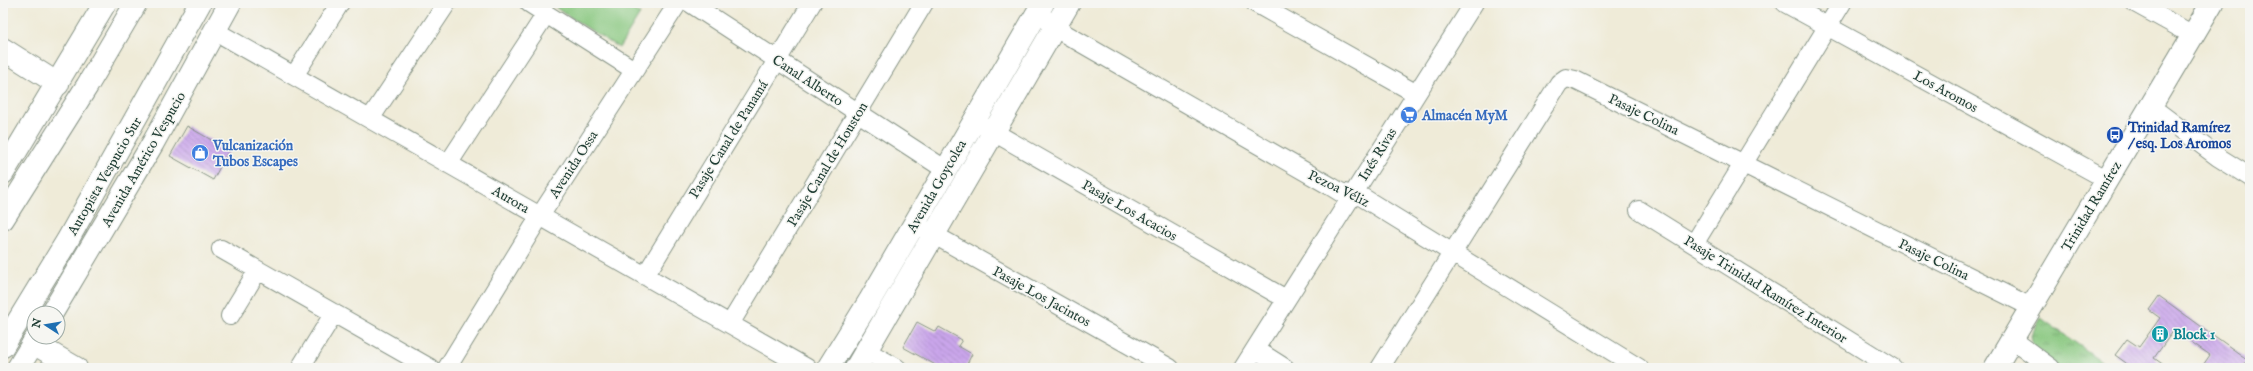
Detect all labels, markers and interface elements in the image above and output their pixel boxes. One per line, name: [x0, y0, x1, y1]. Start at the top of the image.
street label: Canal Alberto: [769, 51, 847, 111]
street label: Los Aromos: [1910, 67, 1981, 117]
street label: Pasaje Canal de Panamá: [685, 76, 773, 202]
street label: Avenida Américo Vespucio: [97, 88, 190, 231]
street label: Pasaje Colina: [1605, 90, 1683, 140]
street label: Pasaje Canal de Houston: [783, 98, 873, 230]
supermarket icon: Almacén MyM: [1399, 105, 1419, 125]
place label: Almacén MyM: [1421, 107, 1508, 125]
street label: Autopista Vespucio Sur: [63, 114, 146, 240]
place label: Trinidad Ramírez / esq. Los Aromos: [2127, 119, 2231, 153]
street label: Inés Rivas: [1355, 125, 1401, 184]
bus stop icon: Trinidad Ramírez / esq. Los Aromos: [2105, 125, 2125, 145]
street label: Avenida Ossa: [545, 127, 603, 203]
street label: Avenida Goycolea: [902, 136, 971, 237]
place label: Vulcanización Tubos Escapes: [212, 137, 298, 171]
shop icon: Vulcanización Tubos Escapes: [190, 143, 210, 163]
street label: Trinidad Ramírez: [2058, 158, 2126, 255]
street label: Pezoa Véliz: [1305, 166, 1373, 212]
street label: Pasaje Los Acacios: [1079, 176, 1180, 245]
street label: Aurora: [488, 181, 533, 218]
street label: Pasaje Trinidad Ramírez Interior: [1680, 232, 1851, 348]
street label: Pasaje Colina: [1895, 235, 1973, 285]
street label: Pasaje Los Jacintos: [989, 263, 1094, 331]
north arrow: [26, 305, 66, 345]
text: N: [29, 317, 45, 330]
building icon: Block 1: [2150, 324, 2170, 344]
place label: Block 1: [2173, 326, 2215, 344]

